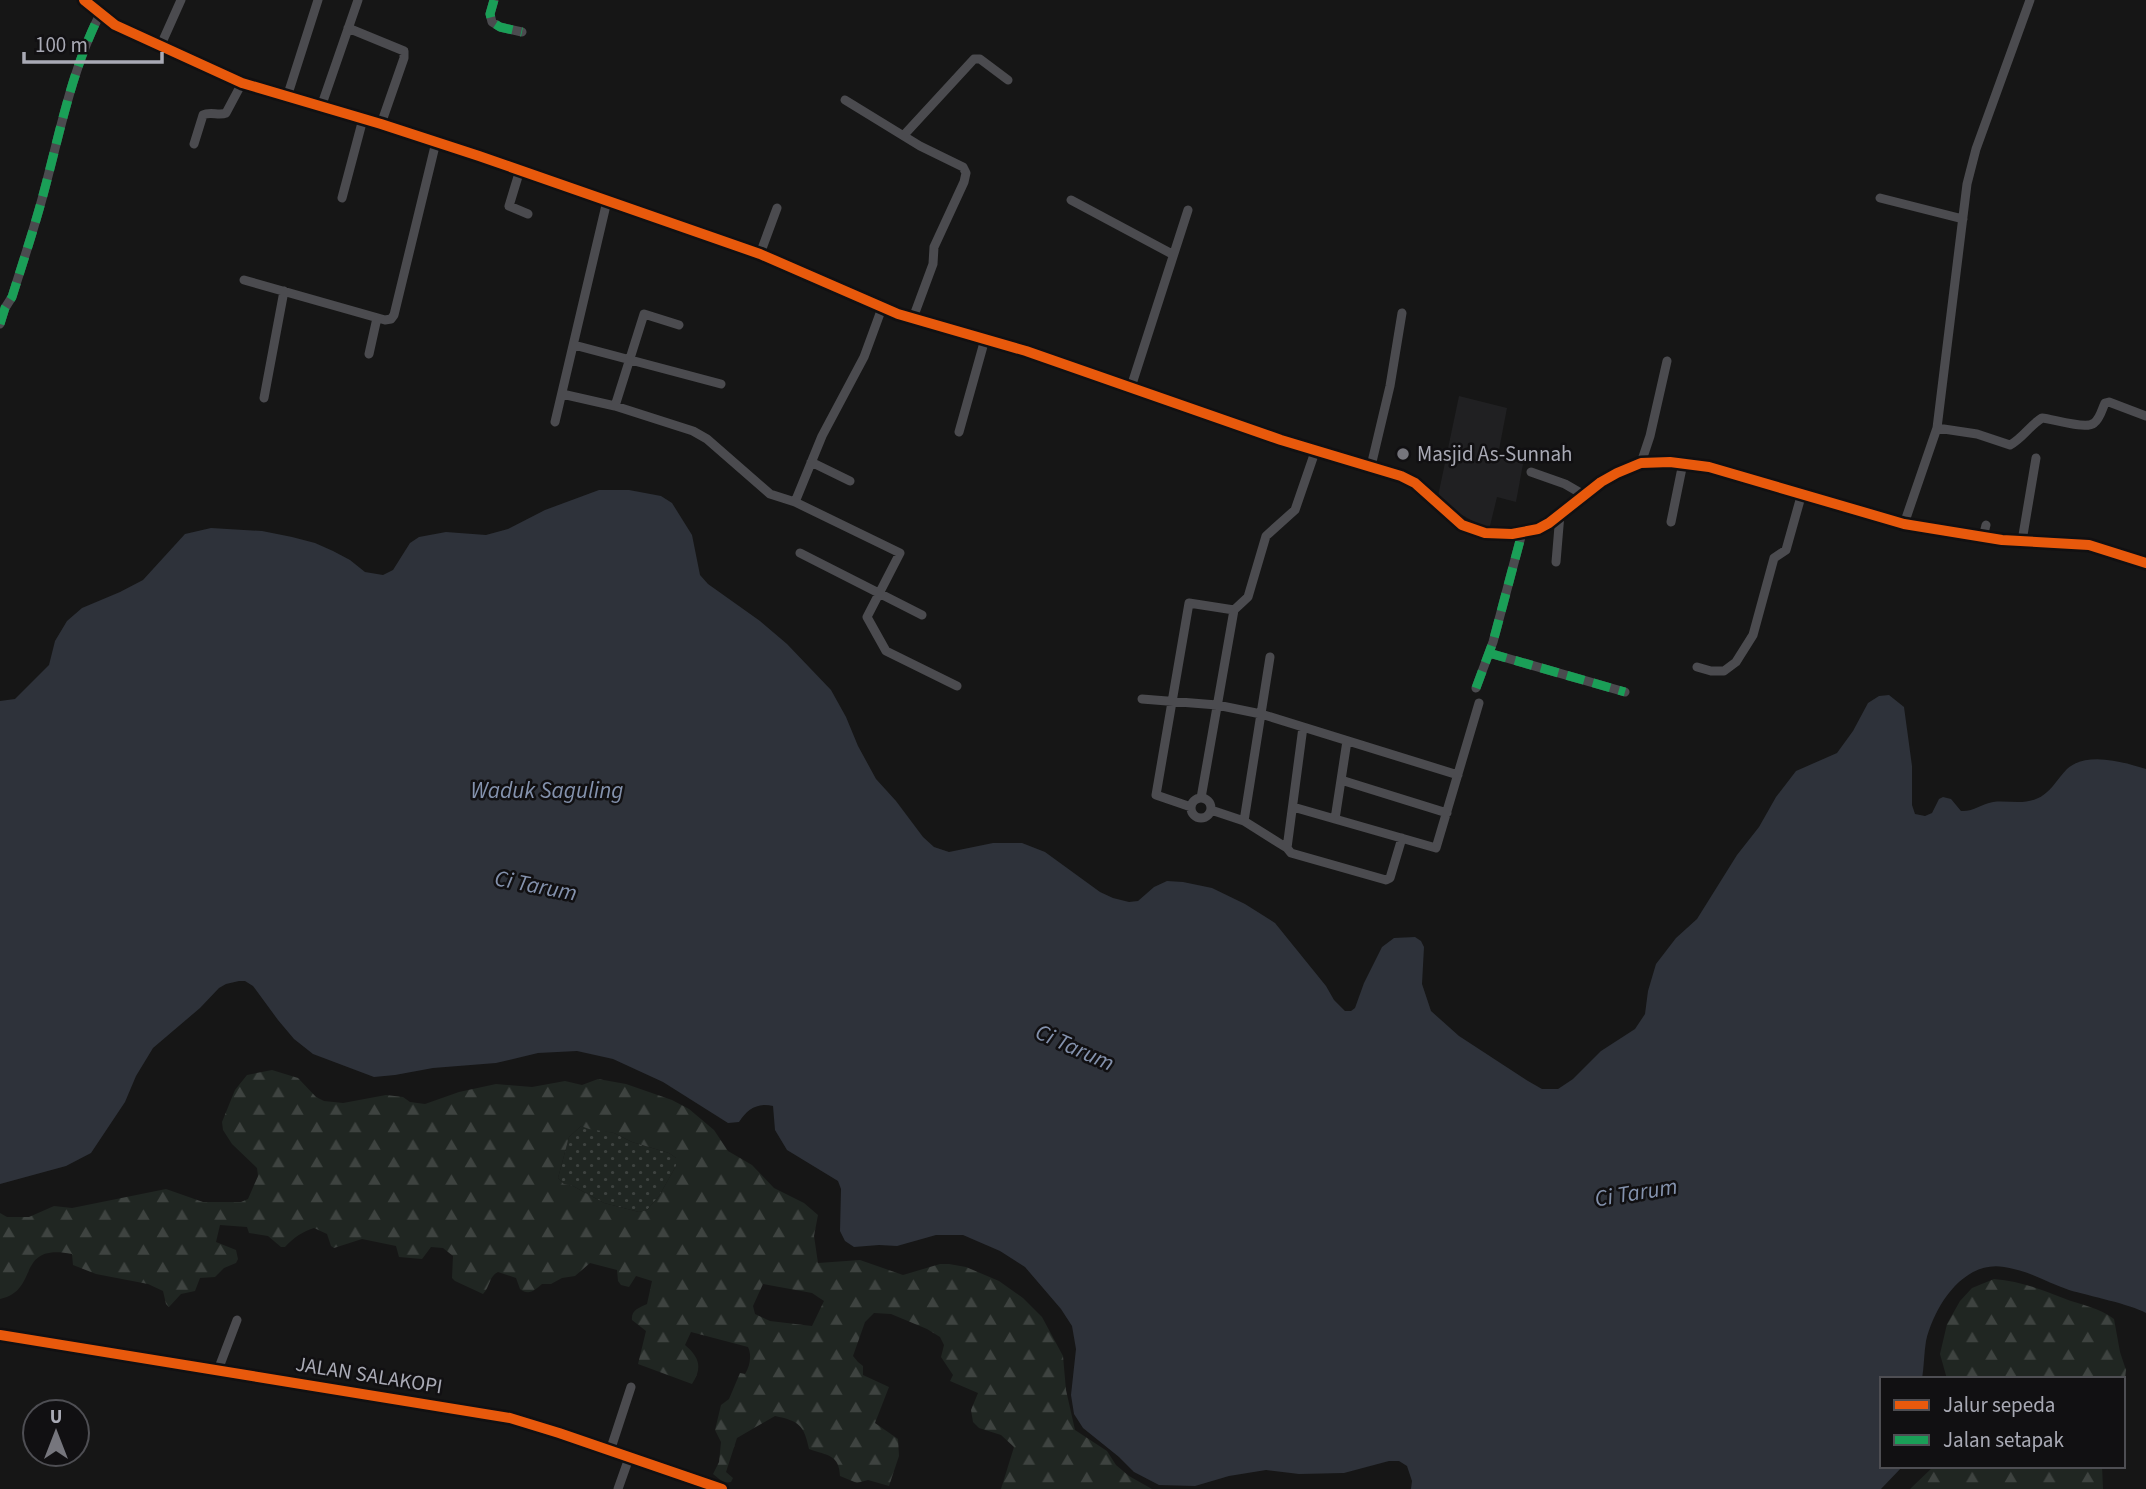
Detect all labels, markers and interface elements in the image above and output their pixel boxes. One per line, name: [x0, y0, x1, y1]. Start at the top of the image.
scale bar: [24, 21, 163, 65]
text: 100 m: [35, 30, 88, 60]
place label: Masjid As-Sunnah: [1417, 439, 1573, 469]
marker: Masjid As-Sunnah: [1395, 446, 1411, 462]
water label: Waduk Saguling: [471, 774, 624, 807]
water label: Ci Tarum: [492, 861, 580, 910]
water label: Ci Tarum: [1030, 1015, 1120, 1079]
water label: Ci Tarum: [1592, 1170, 1680, 1215]
street label: JALAN SALAKOPI: [293, 1349, 445, 1401]
legend: [1880, 1377, 2125, 1468]
text: Jalur sepeda: [1943, 1390, 2055, 1420]
north arrow: [21, 1398, 91, 1468]
text: U: [50, 1404, 62, 1431]
text: Jalan setapak: [1943, 1425, 2064, 1455]

